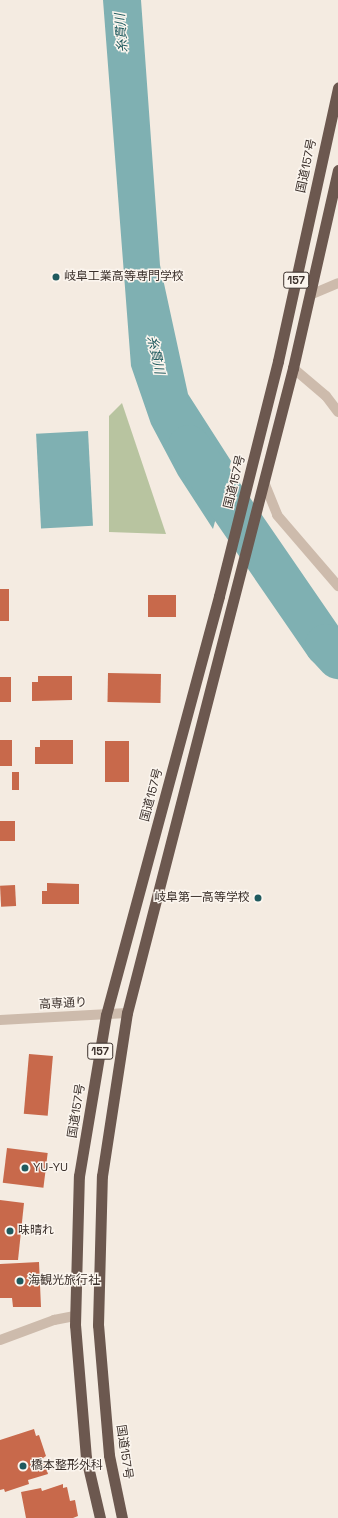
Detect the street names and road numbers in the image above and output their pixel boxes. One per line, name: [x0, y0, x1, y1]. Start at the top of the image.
street label: 国道157号: [294, 138, 320, 194]
road number: 157: [283, 271, 309, 289]
street label: 国道157号: [221, 454, 249, 510]
street label: 国道157号: [138, 767, 166, 823]
street label: 高専通り: [39, 996, 87, 1012]
road number: 157: [87, 1042, 113, 1060]
street label: 国道157号: [66, 1083, 88, 1139]
street label: 国道157号: [113, 1424, 135, 1480]

